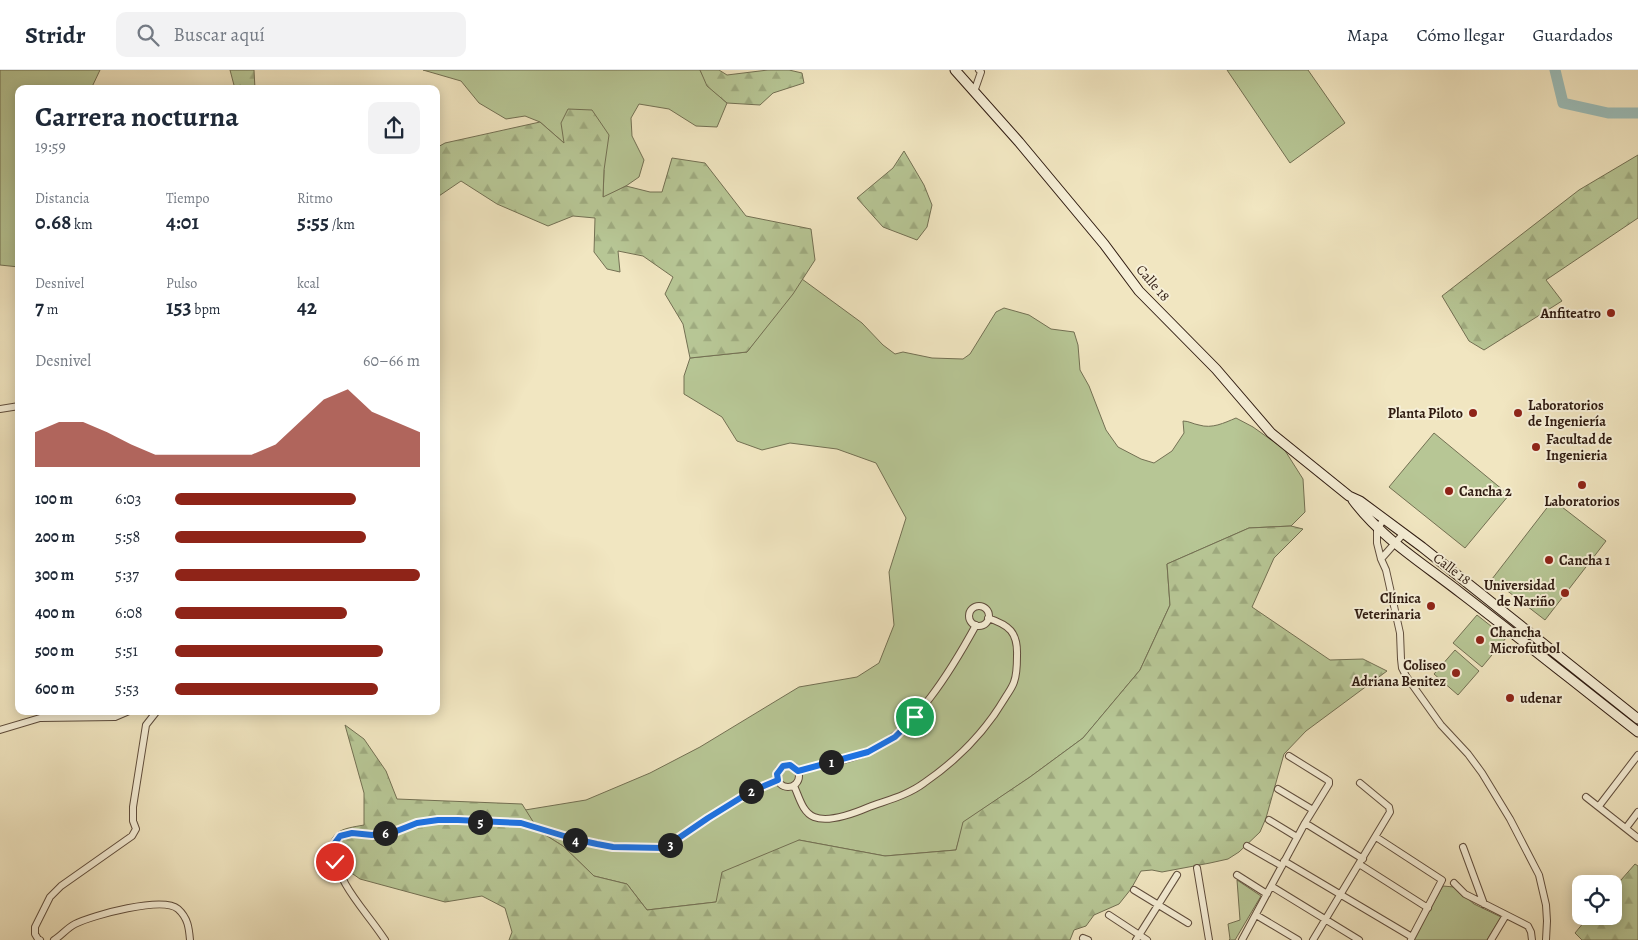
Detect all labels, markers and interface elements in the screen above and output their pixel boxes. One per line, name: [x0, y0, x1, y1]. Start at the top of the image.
search box: [116, 12, 466, 57]
text: Stridr: [25, 19, 86, 51]
icon: search: [134, 21, 162, 49]
text: Buscar aquí: [174, 22, 265, 48]
text: Mapa: [1347, 23, 1388, 47]
text: Cómo llegar: [1416, 23, 1505, 47]
text: Guardados: [1533, 23, 1613, 47]
text: Carrera nocturna: [35, 98, 239, 136]
button: share: [368, 102, 420, 154]
text: 19:59: [35, 136, 66, 158]
text: Distancia: [35, 189, 90, 208]
text: Tiempo: [166, 189, 209, 208]
text: Ritmo: [297, 189, 333, 208]
text: 0.68: [35, 208, 71, 236]
text: 4:01: [166, 208, 199, 236]
text: 5:55: [297, 208, 329, 236]
text: km: [71, 215, 93, 234]
text: /km: [329, 215, 355, 234]
street label: Calle 18: [1132, 261, 1174, 306]
text: Desnivel: [35, 274, 84, 293]
text: Pulso: [166, 274, 197, 293]
text: kcal: [297, 274, 319, 293]
text: 7: [35, 293, 44, 321]
text: 153: [166, 293, 192, 321]
text: 42: [297, 293, 317, 321]
text: m: [44, 300, 58, 319]
text: bpm: [192, 300, 220, 319]
place label: Anfiteatro: [1540, 304, 1601, 323]
marker: Anfiteatro: [1605, 307, 1617, 319]
text: Desnivel: [35, 350, 91, 372]
text: 60–66 m: [363, 350, 420, 372]
place label: Laboratorios de Ingeniería: [1528, 396, 1606, 431]
place label: Planta Piloto: [1388, 404, 1463, 423]
marker: Planta Piloto: [1467, 407, 1479, 419]
marker: Laboratorios de Ingeniería: [1512, 407, 1524, 419]
place label: Facultad de Ingenieria: [1546, 430, 1613, 465]
marker: Facultad de Ingenieria: [1530, 441, 1542, 453]
marker: Laboratorios: [1576, 479, 1588, 491]
place label: Cancha 2: [1459, 482, 1512, 501]
marker: Cancha 2: [1443, 485, 1455, 497]
text: 100 m: [35, 488, 73, 510]
text: 6:03: [115, 488, 141, 510]
place label: Laboratorios: [1544, 492, 1620, 511]
text: 200 m: [35, 526, 75, 548]
text: 5:58: [115, 526, 140, 548]
street label: Calle 18: [1429, 549, 1475, 590]
place label: Cancha 1: [1559, 551, 1610, 570]
marker: Cancha 1: [1543, 554, 1555, 566]
text: 300 m: [35, 564, 74, 586]
text: 5:37: [115, 564, 139, 586]
place label: Universidad de Nariño: [1484, 576, 1555, 611]
marker: Universidad de Nariño: [1559, 587, 1571, 599]
place label: Clínica Veterinaria: [1354, 589, 1421, 624]
marker: Clínica Veterinaria: [1425, 600, 1437, 612]
text: 400 m: [35, 602, 75, 624]
text: 6:08: [115, 602, 143, 624]
place label: Chancha Microfutbol: [1490, 623, 1560, 658]
marker: Chancha Microfutbol: [1474, 634, 1486, 646]
text: 500 m: [35, 640, 74, 662]
text: 5:51: [115, 640, 138, 662]
place label: Coliseo Adriana Benitez: [1351, 656, 1447, 691]
marker: Coliseo Adriana Benitez: [1450, 667, 1462, 679]
text: 600 m: [35, 678, 75, 700]
text: 5:53: [115, 678, 139, 700]
place label: udenar: [1520, 689, 1562, 708]
marker: udenar: [1504, 692, 1516, 704]
pin: [894, 696, 936, 738]
icon: arrive: [901, 703, 929, 731]
pin: 1: [818, 750, 844, 774]
text: 1: [829, 753, 834, 772]
pin: 2: [738, 778, 764, 804]
text: 2: [748, 782, 755, 801]
pin: 5: [468, 810, 492, 834]
text: 5: [478, 813, 483, 832]
pin: 6: [372, 820, 398, 846]
text: 6: [382, 824, 389, 843]
pin: 4: [562, 828, 588, 852]
text: 4: [572, 831, 579, 850]
pin: 3: [658, 832, 682, 858]
text: 3: [667, 836, 674, 855]
pin: [314, 841, 356, 883]
icon: check: [321, 848, 349, 876]
map controls: [1572, 875, 1622, 925]
button: locate: [1572, 875, 1622, 925]

